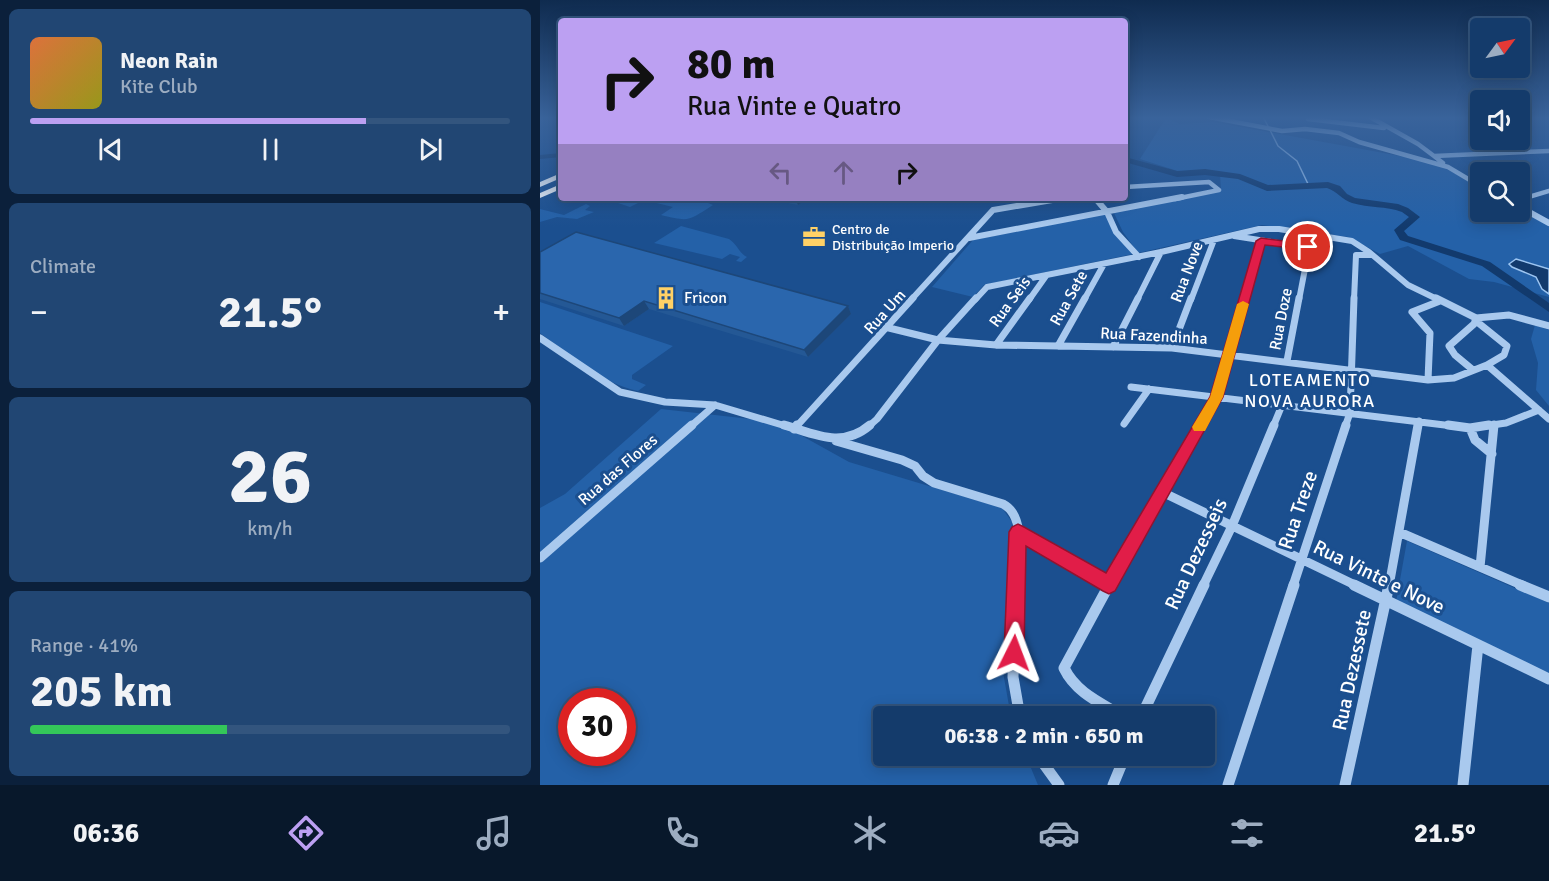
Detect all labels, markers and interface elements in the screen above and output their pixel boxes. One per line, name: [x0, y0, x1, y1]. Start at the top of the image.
north arrow: [1470, 18, 1530, 78]
map controls: [1470, 18, 1530, 222]
text: 80 m: [687, 39, 776, 90]
icon: right: [588, 42, 666, 120]
text: Neon Rain: [120, 47, 218, 74]
text: Kite Club: [120, 74, 198, 99]
text: Rua Vinte e Quatro: [687, 90, 901, 123]
button: sound: [1470, 90, 1530, 150]
icon: previous: [94, 133, 127, 166]
icon: pause: [254, 133, 287, 166]
icon: next: [414, 133, 447, 166]
icon: left: [764, 156, 797, 189]
icon: ahead: [827, 156, 860, 189]
icon: right: [890, 156, 923, 189]
button: search: [1470, 162, 1530, 222]
place label: Centro de Distribuição Imperio: [832, 221, 954, 254]
pin: [1282, 221, 1333, 272]
office icon: Centro de Distribuição Imperio: [801, 224, 827, 250]
icon: arrive: [1291, 230, 1324, 263]
street label: Rua Nove: [1166, 239, 1208, 305]
text: Climate: [30, 254, 96, 279]
street label: Rua Sete: [1046, 267, 1092, 329]
street label: Rua Seis: [985, 273, 1035, 331]
text: 21.5°: [218, 285, 322, 340]
building icon: Fricon: [653, 285, 679, 311]
street label: Rua Um: [860, 286, 910, 338]
street label: Rua Doze: [1265, 286, 1297, 352]
place label: Fricon: [684, 288, 727, 308]
text: −: [30, 292, 48, 333]
text: +: [492, 292, 510, 333]
street label: Rua Fazendinha: [1100, 323, 1208, 349]
district label: LOTEAMENTO NOVA AURORA: [1244, 369, 1376, 412]
text: 26: [228, 429, 312, 525]
street label: Rua das Flores: [574, 430, 662, 510]
street label: Rua Treze: [1273, 467, 1323, 553]
street label: Rua Dezesseis: [1159, 494, 1233, 614]
text: km/h: [247, 516, 293, 541]
street label: Rua Vinte e Nove: [1309, 534, 1449, 620]
street label: Rua Dezessete: [1327, 607, 1377, 733]
position arrow: [982, 621, 1046, 685]
text: Range · 41%: [30, 633, 138, 658]
text: 205 km: [30, 664, 173, 719]
speed limit sign: 30: [558, 688, 636, 766]
text: 06:38 · 2 min · 650 m: [944, 722, 1144, 749]
icon: directions: [285, 812, 327, 854]
icon: music: [473, 812, 515, 854]
icon: phone: [661, 812, 703, 854]
icon: climate: [849, 812, 891, 854]
icon: car: [1038, 812, 1080, 854]
icon: filters: [1226, 812, 1268, 854]
text: 06:36: [73, 817, 139, 850]
text: 21.5°: [1414, 817, 1476, 850]

